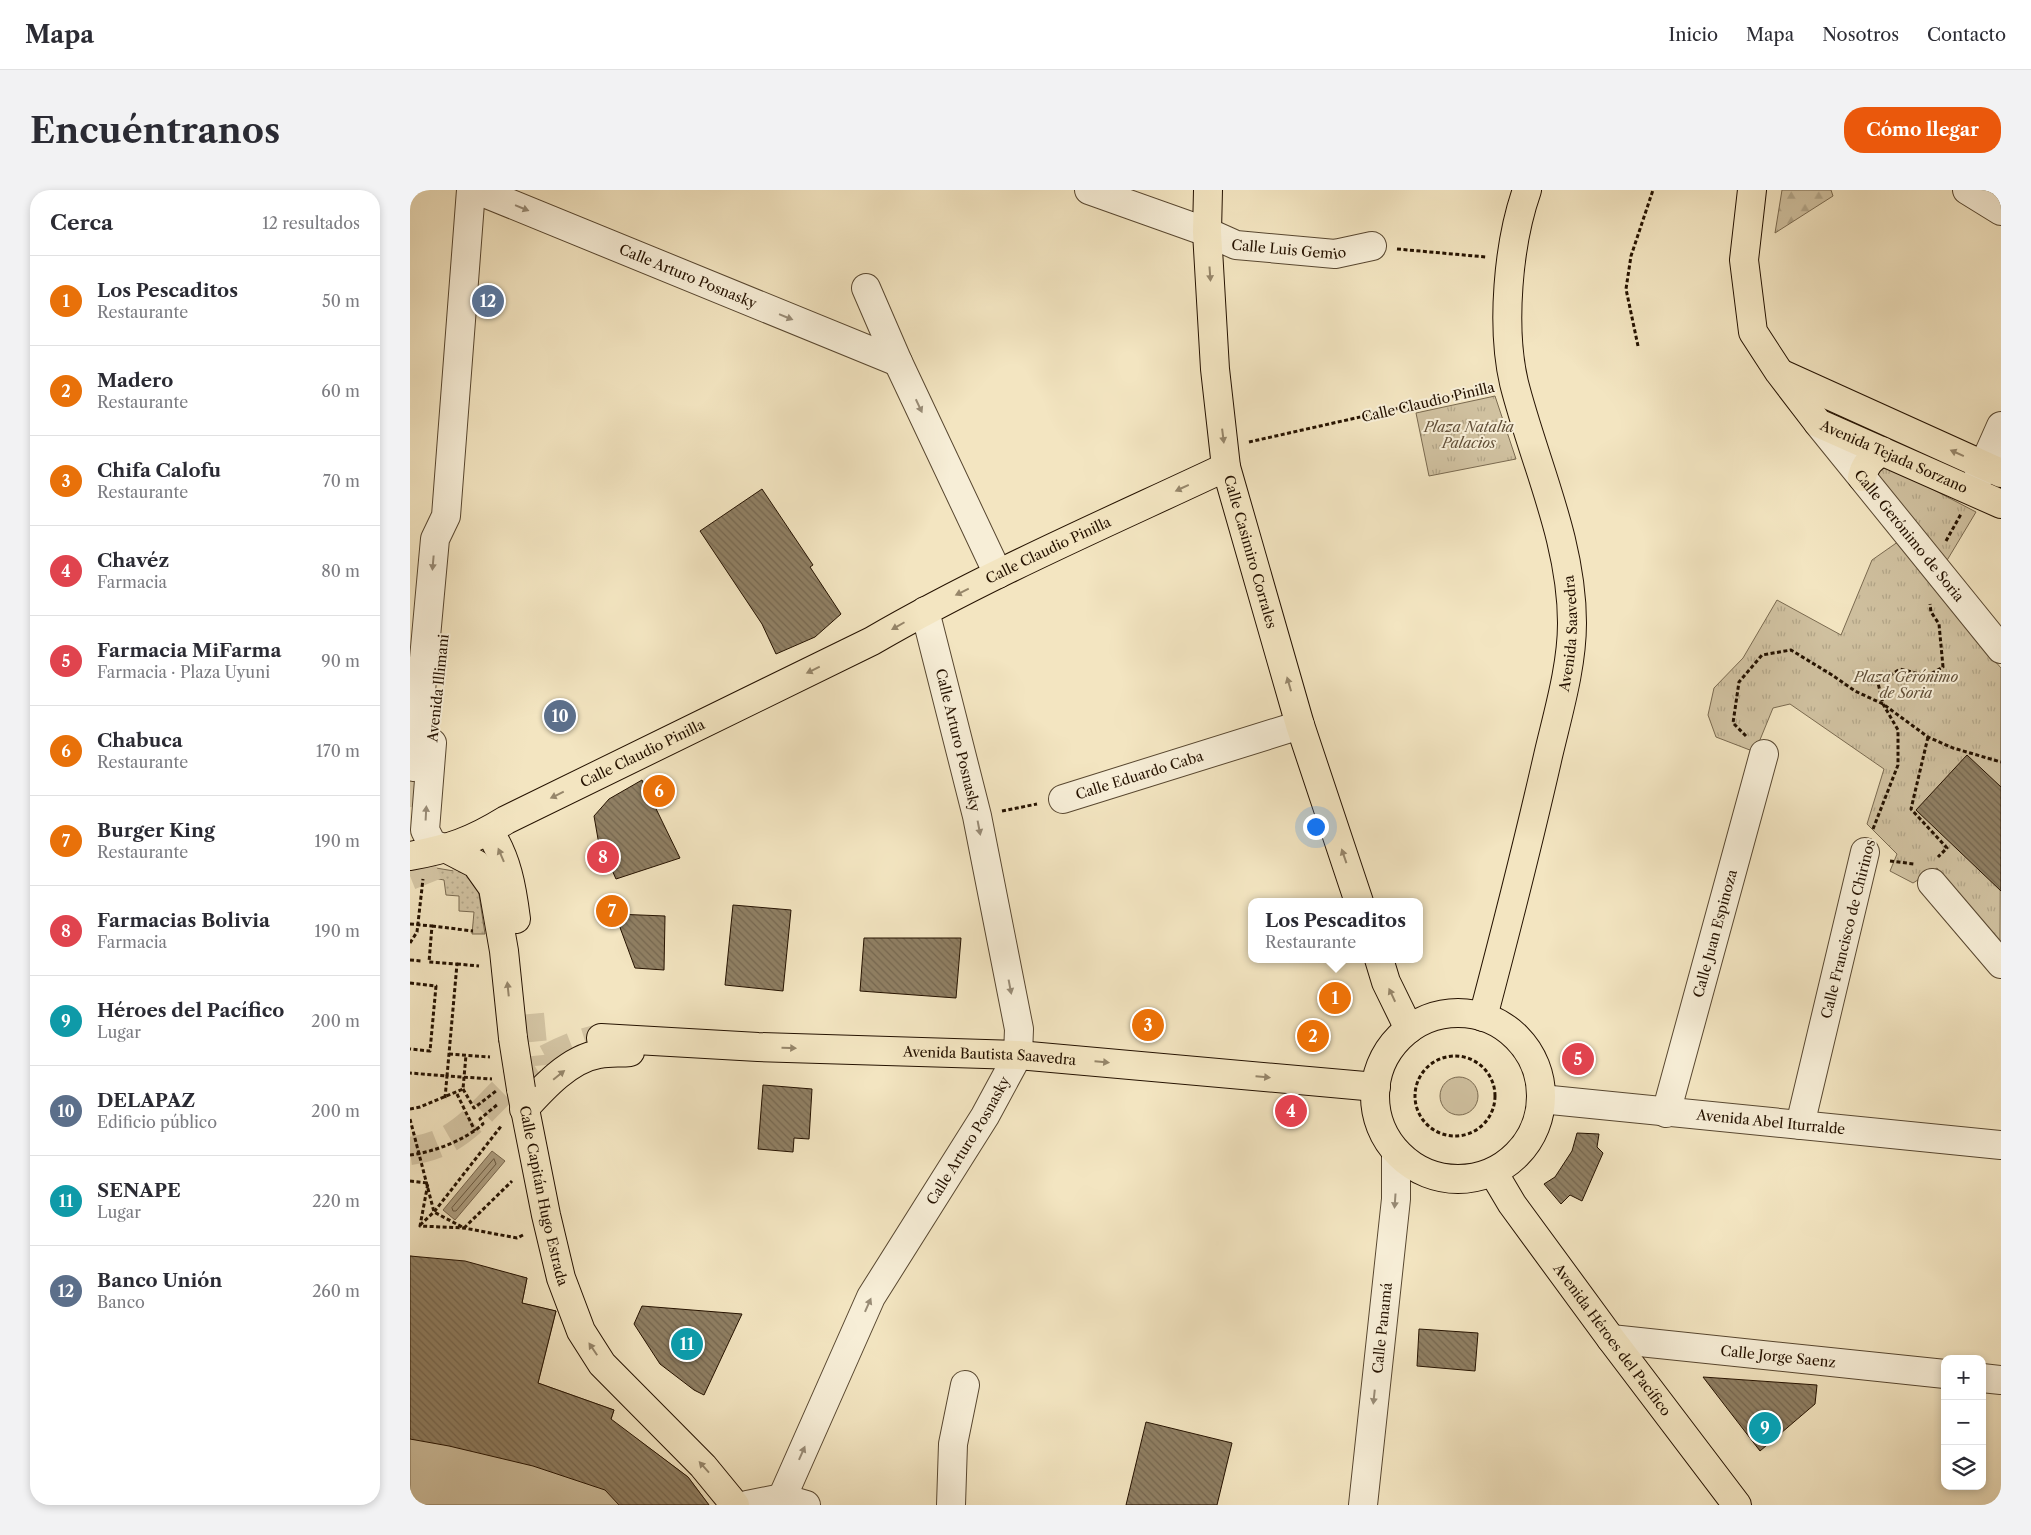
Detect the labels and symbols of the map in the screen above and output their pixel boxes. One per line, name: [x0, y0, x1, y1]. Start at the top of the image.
one-way arrow: [515, 205, 529, 213]
street label: Calle Luis Gemio: [1231, 236, 1348, 263]
street label: Calle Arturo Posnasky: [617, 240, 760, 312]
one-way arrow: [1206, 266, 1214, 282]
pin: 12: [472, 282, 504, 320]
one-way arrow: [778, 313, 793, 321]
street label: Calle Claudio Pinilla: [1360, 378, 1497, 426]
one-way arrow: [914, 399, 923, 414]
street label: Avenida Tejada Sorzano: [1817, 416, 1971, 497]
park label: Plaza Natalia Palacios: [1423, 418, 1515, 452]
one-way arrow: [1219, 428, 1227, 444]
one-way arrow: [1950, 449, 1964, 457]
street label: Calle Gerónimo de Soria: [1850, 466, 1968, 606]
street label: Calle Casimiro Corrales: [1220, 473, 1281, 630]
one-way arrow: [1175, 484, 1189, 492]
street label: Calle Claudio Pinilla: [983, 512, 1114, 588]
one-way arrow: [429, 555, 437, 571]
street label: Avenida Saavedra: [1554, 573, 1581, 694]
one-way arrow: [954, 588, 969, 596]
one-way arrow: [892, 621, 905, 630]
street label: Avenida Illimani: [423, 633, 453, 744]
one-way arrow: [806, 666, 820, 674]
street label: Calle Arturo Posnasky: [932, 667, 985, 814]
park label: Plaza Gerónimo de Soria: [1853, 668, 1958, 702]
one-way arrow: [1284, 677, 1292, 692]
pin: 10: [544, 697, 576, 735]
street label: Calle Claudio Pinilla: [577, 715, 708, 791]
street label: Calle Eduardo Caba: [1073, 747, 1206, 804]
pin: 6: [643, 772, 675, 810]
one-way arrow: [550, 791, 564, 799]
one-way arrow: [423, 805, 431, 821]
your location: [1303, 814, 1329, 840]
one-way arrow: [975, 820, 983, 835]
pin: 8: [587, 838, 619, 876]
street label: Calle Francisco de Chirinos: [1817, 838, 1879, 1020]
one-way arrow: [497, 848, 505, 862]
one-way arrow: [1340, 848, 1347, 863]
street label: Calle Juan Espinoza: [1689, 867, 1741, 1000]
pin: 7: [596, 892, 628, 930]
one-way arrow: [1007, 979, 1015, 995]
pin: 1: [1319, 979, 1351, 1017]
one-way arrow: [504, 981, 512, 997]
one-way arrow: [1388, 988, 1396, 1002]
pin: 3: [1132, 1006, 1164, 1044]
pin: 2: [1297, 1017, 1329, 1055]
pin: 5: [1562, 1040, 1594, 1078]
street label: Avenida Bautista Saavedra: [902, 1042, 1078, 1069]
one-way arrow: [782, 1044, 798, 1052]
one-way arrow: [1094, 1059, 1110, 1067]
one-way arrow: [552, 1070, 565, 1081]
street label: Calle Arturo Posnasky: [922, 1073, 1014, 1208]
one-way arrow: [1256, 1073, 1272, 1081]
pin: 4: [1275, 1092, 1307, 1130]
street label: Calle Capitán Hugo Estrada: [515, 1104, 572, 1289]
street label: Avenida Abel Iturralde: [1695, 1105, 1846, 1138]
one-way arrow: [1391, 1193, 1399, 1209]
street label: Avenida Héroes del Pacífico: [1549, 1259, 1675, 1420]
street label: Calle Panamá: [1368, 1281, 1396, 1374]
one-way arrow: [864, 1298, 872, 1312]
pin: 11: [671, 1325, 703, 1363]
street label: Calle Jorge Saenz: [1720, 1342, 1837, 1371]
one-way arrow: [588, 1343, 598, 1356]
one-way arrow: [1370, 1389, 1378, 1405]
pin: 9: [1749, 1409, 1781, 1447]
one-way arrow: [798, 1446, 806, 1460]
one-way arrow: [698, 1462, 710, 1474]

